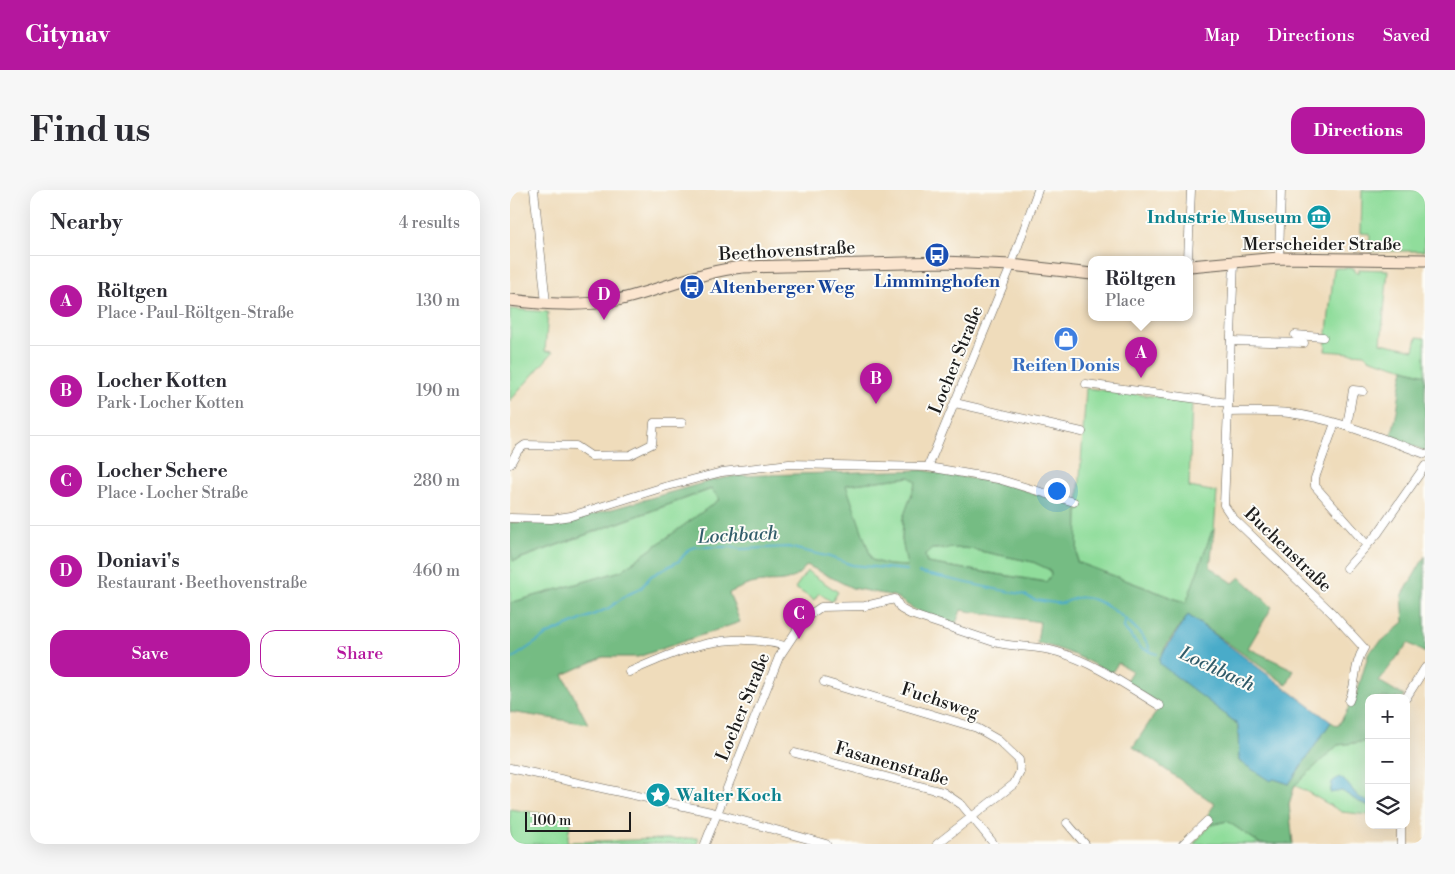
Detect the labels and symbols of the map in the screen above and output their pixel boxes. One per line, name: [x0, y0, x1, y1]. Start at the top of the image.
museum icon: Industrie Museum: [1306, 204, 1332, 230]
place label: Industrie Museum: [1147, 206, 1303, 229]
street label: Merscheider Straße: [1243, 233, 1401, 256]
street label: Beethovenstraße: [717, 236, 856, 266]
bus stop icon: Limminghofen: [924, 242, 950, 268]
place label: Limminghofen: [874, 270, 1000, 293]
bus stop icon: Altenberger Weg: [679, 274, 705, 300]
place label: Altenberger Weg: [709, 276, 855, 299]
pin: D: [588, 279, 620, 320]
street label: Locher Straße: [924, 302, 988, 418]
shop icon: Reifen Donis: [1053, 326, 1079, 352]
pin: A: [1125, 337, 1157, 378]
place label: Reifen Donis: [1012, 354, 1120, 377]
pin: B: [860, 363, 892, 404]
your location: [1044, 478, 1070, 504]
street label: Buchenstraße: [1239, 502, 1337, 597]
water label: Lochbach: [696, 521, 779, 549]
pin: C: [783, 598, 815, 639]
water label: Lochbach: [1175, 641, 1259, 697]
street label: Locher Straße: [711, 649, 775, 765]
street label: Fuchsweg: [898, 678, 983, 725]
street label: Fasanenstraße: [832, 737, 952, 791]
place icon: Walter Koch: [645, 782, 671, 808]
place label: Walter Koch: [675, 784, 782, 807]
scale bar: [525, 809, 631, 832]

